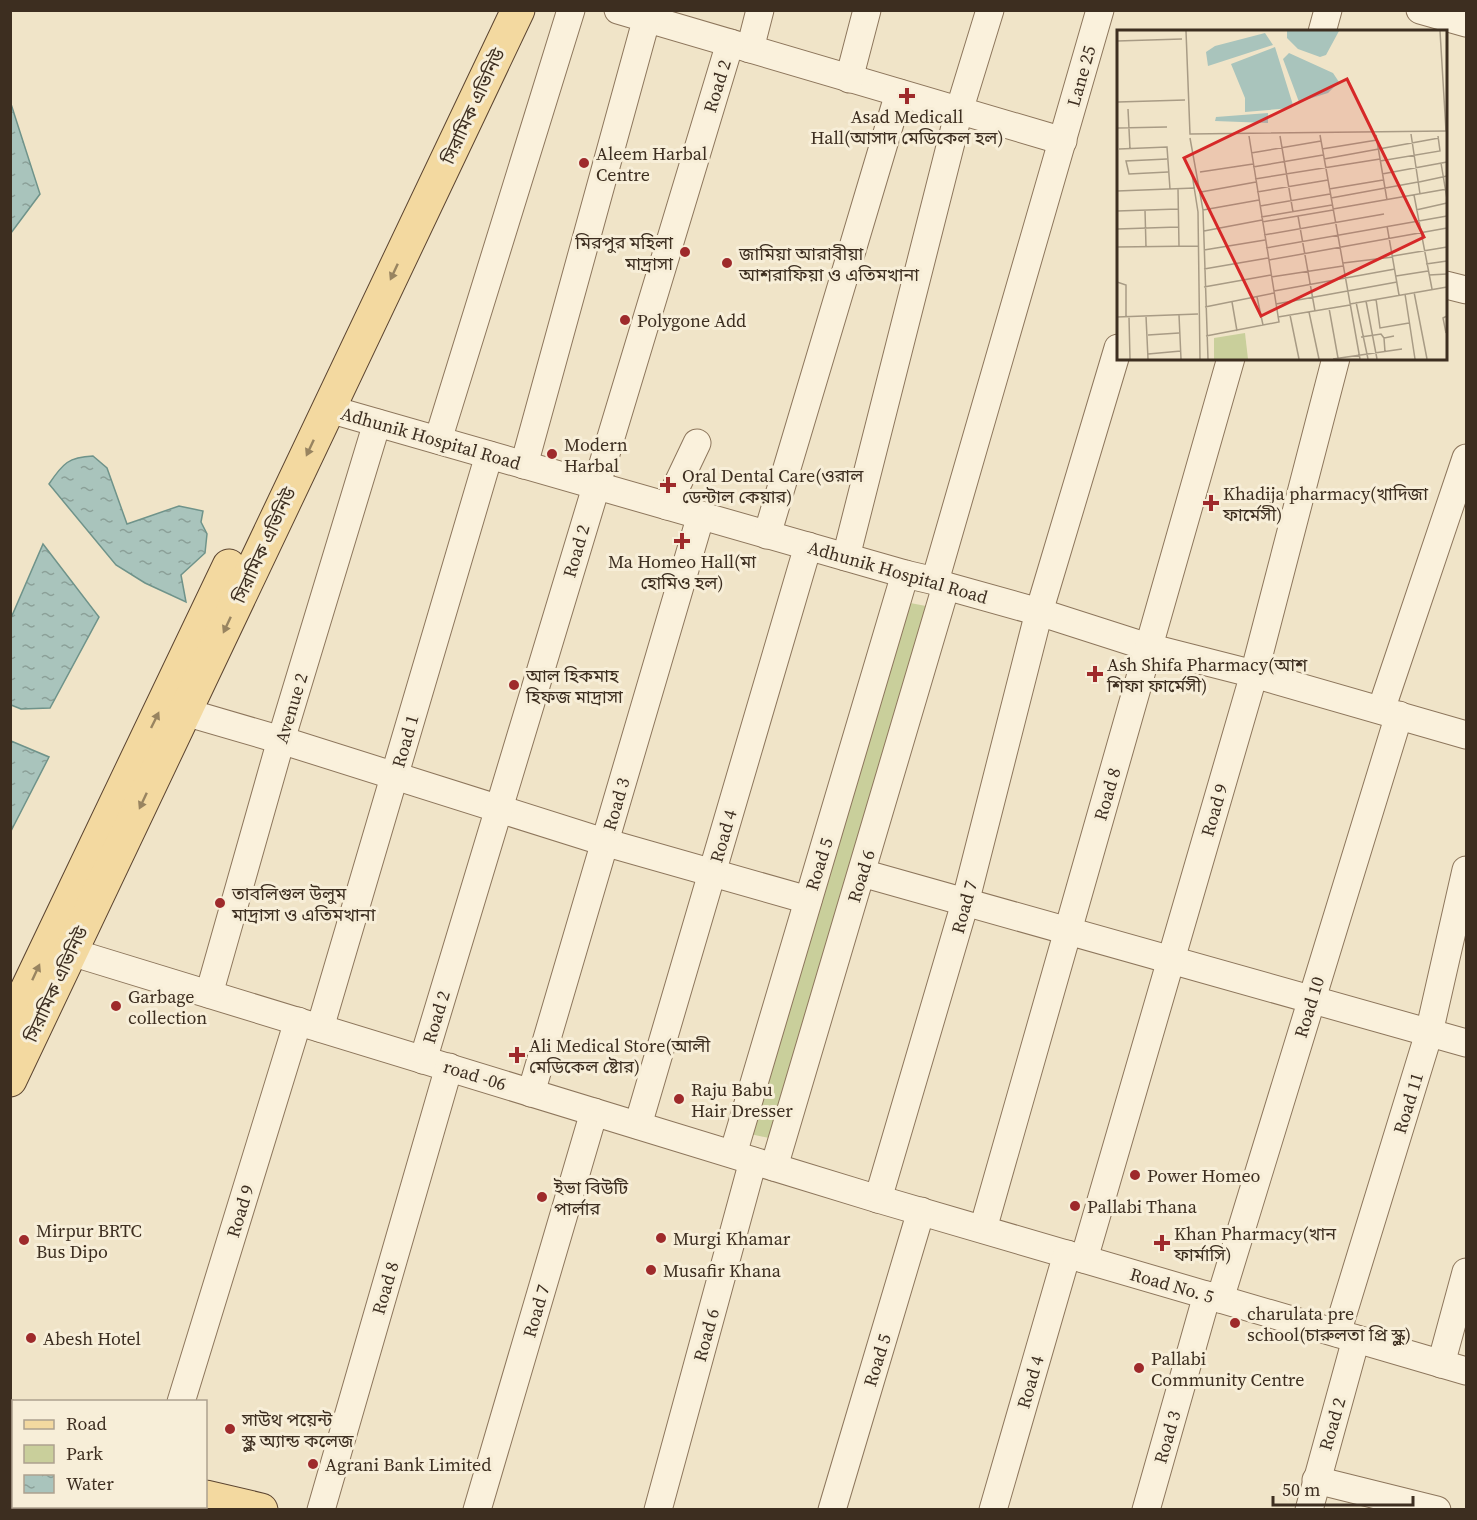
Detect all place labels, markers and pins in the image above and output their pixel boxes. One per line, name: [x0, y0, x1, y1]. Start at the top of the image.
marker: Asad Medicall Hall(আসাদ মেডিকেল হল): [900, 89, 914, 103]
place label: Asad Medicall Hall(আসাদ মেডিকেল হল): [810, 104, 1004, 150]
place label: Aleem Harbal Centre: [596, 141, 707, 187]
marker: Aleem Harbal Centre: [577, 156, 591, 170]
place label: মিরপুর মহিলা মাদ্রাসা: [574, 230, 673, 276]
place label: জামিয়া আরাবীয়া আশরাফিয়া ও এতিমখানা: [738, 241, 919, 287]
marker: মিরপুর মহিলা মাদ্রাসা: [678, 245, 692, 259]
marker: জামিয়া আরাবীয়া আশরাফিয়া ও এতিমখানা: [720, 256, 734, 270]
place label: Polygone Add: [637, 308, 746, 333]
marker: Polygone Add: [618, 313, 632, 327]
place label: Modern Harbal: [564, 432, 628, 478]
marker: Modern Harbal: [545, 447, 559, 461]
place label: Oral Dental Care(ওরাল ডেন্টাল কেয়ার): [682, 463, 864, 509]
marker: Oral Dental Care(ওরাল ডেন্টাল কেয়ার): [659, 476, 677, 494]
place label: Khadija pharmacy(খাদিজা ফার্মেসী): [1222, 481, 1428, 527]
marker: Khadija pharmacy(খাদিজা ফার্মেসী): [1204, 496, 1218, 510]
marker: Ma Homeo Hall(মা হোমিও হল): [675, 534, 689, 548]
place label: Ma Homeo Hall(মা হোমিও হল): [608, 549, 756, 595]
place label: Ash Shifa Pharmacy(আশ শিফা ফার্মেসী): [1106, 652, 1308, 698]
place label: আল হিকমাহ হিফজ মাদ্রাসা: [525, 663, 623, 709]
marker: Ash Shifa Pharmacy(আশ শিফা ফার্মেসী): [1088, 667, 1102, 681]
marker: আল হিকমাহ হিফজ মাদ্রাসা: [507, 678, 521, 692]
place label: তাবলিগুল উলুম মাদ্রাসা ও এতিমখানা: [231, 881, 376, 927]
marker: তাবলিগুল উলুম মাদ্রাসা ও এতিমখানা: [213, 896, 227, 910]
place label: Garbage collection: [128, 984, 207, 1030]
marker: Garbage collection: [109, 999, 123, 1013]
place label: Ali Medical Store(আলী মেডিকেল ষ্টোর): [529, 1033, 711, 1079]
marker: Ali Medical Store(আলী মেডিকেল ষ্টোর): [510, 1048, 524, 1062]
place label: Raju Babu Hair Dresser: [691, 1077, 793, 1123]
marker: Raju Babu Hair Dresser: [672, 1092, 686, 1106]
place label: Power Homeo: [1147, 1163, 1261, 1188]
marker: Power Homeo: [1128, 1168, 1142, 1182]
place label: ইভা বিউটি পার্লার: [553, 1175, 629, 1221]
marker: ইভা বিউটি পার্লার: [535, 1190, 549, 1204]
place label: Pallabi Thana: [1087, 1194, 1198, 1219]
marker: Pallabi Thana: [1068, 1199, 1082, 1213]
place label: Mirpur BRTC Bus Dipo: [36, 1218, 142, 1264]
place label: Khan Pharmacy(খান ফার্মাসি): [1173, 1221, 1337, 1267]
place label: Murgi Khamar: [673, 1226, 791, 1251]
marker: Murgi Khamar: [654, 1231, 668, 1245]
marker: Mirpur BRTC Bus Dipo: [17, 1233, 31, 1247]
marker: Khan Pharmacy(খান ফার্মাসি): [1155, 1236, 1169, 1250]
place label: Musafir Khana: [663, 1258, 782, 1283]
marker: Musafir Khana: [644, 1263, 658, 1277]
place label: charulata pre school(চারুলতা প্রি স্কুল): [1247, 1301, 1411, 1347]
marker: charulata pre school(চারুলতা প্রি স্কুল): [1228, 1316, 1242, 1330]
place label: Abesh Hotel: [43, 1326, 141, 1351]
marker: Abesh Hotel: [24, 1331, 38, 1345]
place label: Pallabi Community Centre: [1151, 1346, 1304, 1392]
marker: Pallabi Community Centre: [1132, 1361, 1146, 1375]
place label: সাউথ পয়েন্ট স্কুল অ্যান্ড কলেজ: [241, 1407, 354, 1453]
marker: সাউথ পয়েন্ট স্কুল অ্যান্ড কলেজ: [223, 1422, 237, 1436]
place label: Agrani Bank Limited: [325, 1452, 491, 1477]
marker: Agrani Bank Limited: [306, 1457, 320, 1471]

